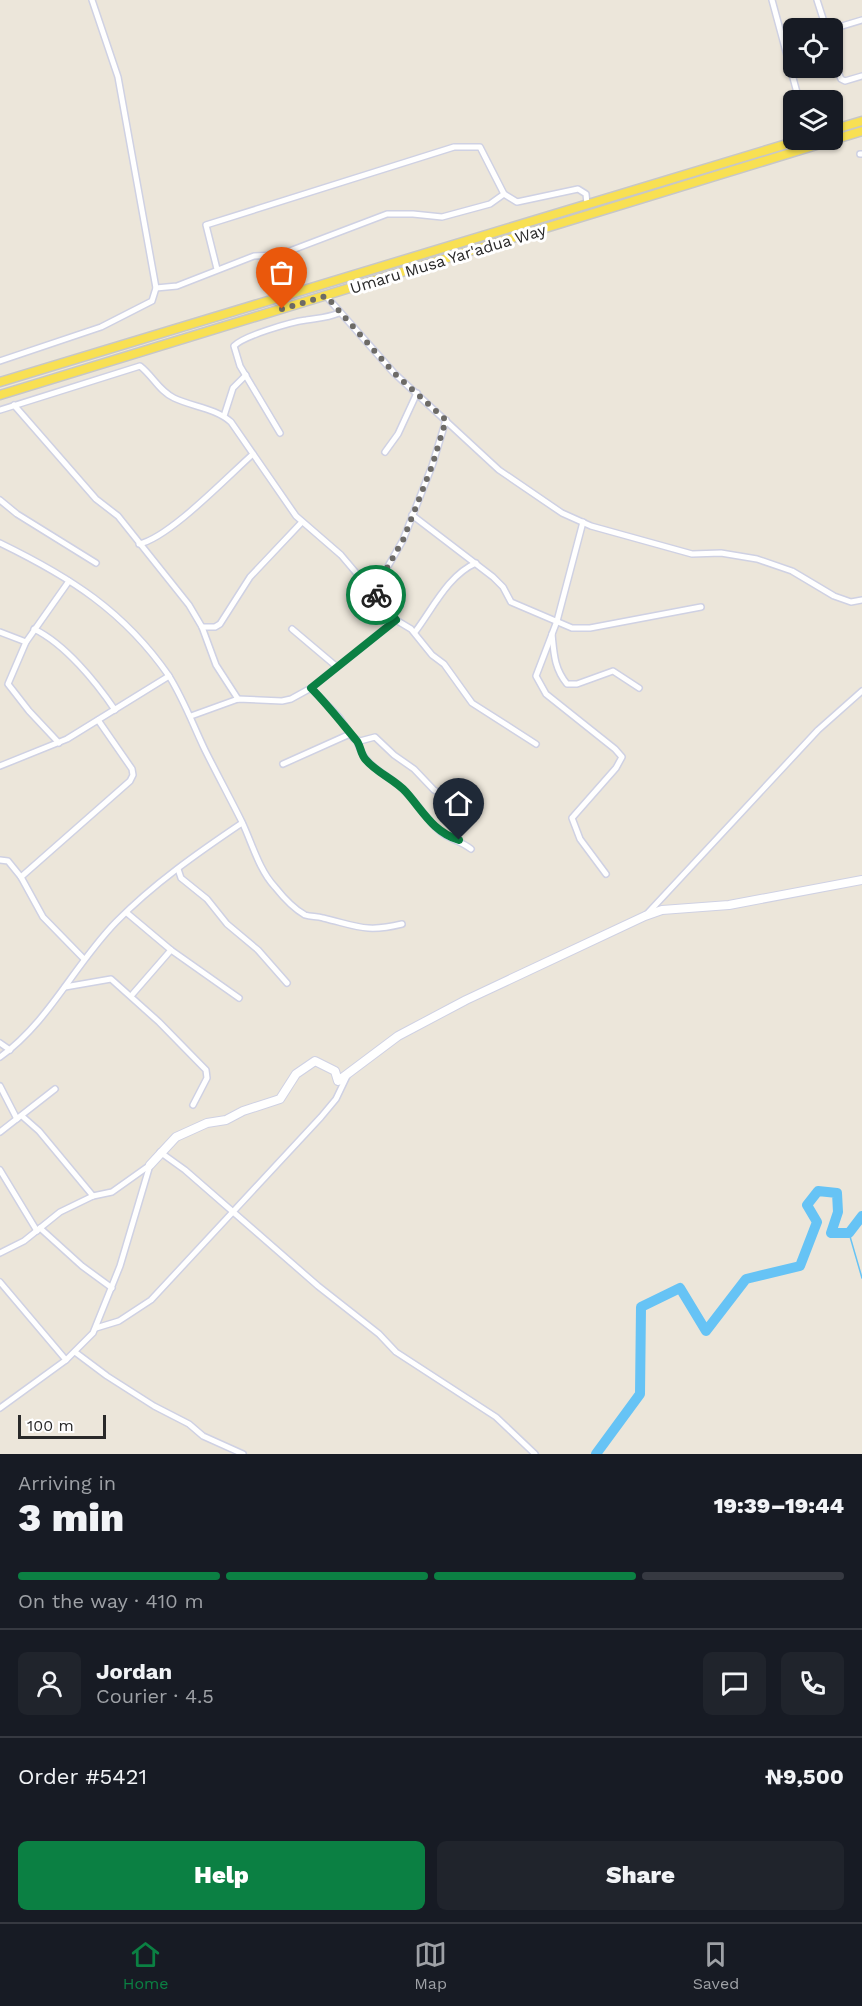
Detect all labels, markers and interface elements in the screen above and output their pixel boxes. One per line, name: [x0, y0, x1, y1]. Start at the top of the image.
map controls: [783, 18, 843, 150]
button: locate: [783, 18, 843, 78]
button: layers: [783, 90, 843, 150]
street label: Umaru Musa Yar'adua Way: [348, 220, 549, 298]
pin: [256, 247, 307, 309]
icon: bag: [265, 256, 298, 289]
courier: [346, 565, 406, 625]
icon: bike: [360, 579, 393, 612]
pin: [433, 778, 484, 840]
icon: home: [442, 787, 475, 820]
scale bar: [18, 1412, 106, 1440]
text: 100 m: [27, 1416, 74, 1435]
text: Arriving in: [18, 1471, 116, 1495]
text: 19:39–19:44: [714, 1493, 844, 1518]
text: 3 min: [18, 1495, 124, 1540]
text: On the way · 410 m: [18, 1589, 204, 1613]
button: person: [18, 1652, 81, 1715]
button: chat: [703, 1652, 766, 1715]
button: phone: [781, 1652, 844, 1715]
text: Jordan: [96, 1659, 172, 1684]
text: Courier · 4.5: [96, 1684, 214, 1708]
text: Order #5421: [18, 1764, 147, 1789]
text: ₦9,500: [765, 1764, 844, 1789]
button: Help: [18, 1841, 425, 1910]
button: Share: [437, 1841, 844, 1910]
tab: Home: [123, 1938, 169, 1993]
tab: Map: [414, 1938, 447, 1993]
tab: Saved: [693, 1938, 739, 1993]

